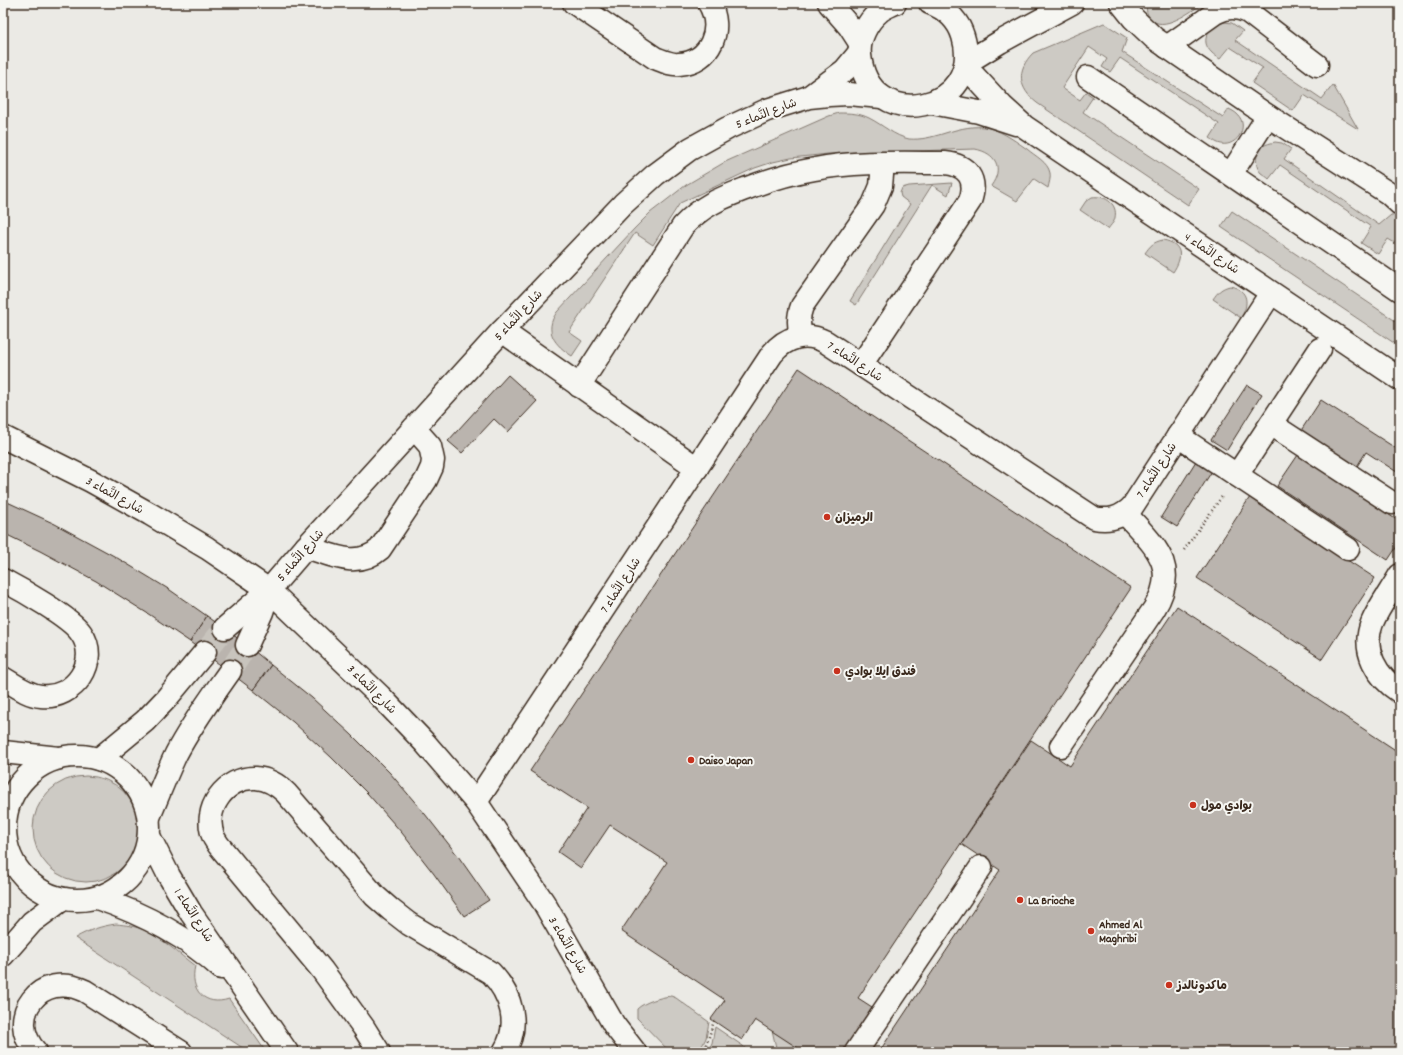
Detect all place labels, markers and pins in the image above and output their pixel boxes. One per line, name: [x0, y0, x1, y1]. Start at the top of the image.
place label: الرميزان: [835, 510, 873, 527]
marker: الرميزان: [822, 512, 832, 522]
place label: فندق ايلا بوادي: [845, 664, 916, 681]
marker: فندق ايلا بوادي: [832, 666, 842, 676]
place label: Daiso Japan: [699, 753, 753, 770]
marker: Daiso Japan: [686, 755, 696, 765]
place label: بوادي مول: [1201, 798, 1252, 815]
marker: بوادي مول: [1188, 800, 1198, 810]
place label: La Brioche: [1028, 893, 1075, 910]
marker: La Brioche: [1015, 895, 1025, 905]
place label: Ahmed Al Maghribi: [1099, 917, 1143, 948]
marker: Ahmed Al Maghribi: [1086, 926, 1096, 936]
place label: ماكدونالدز: [1176, 978, 1227, 995]
marker: ماكدونالدز: [1164, 980, 1174, 990]

